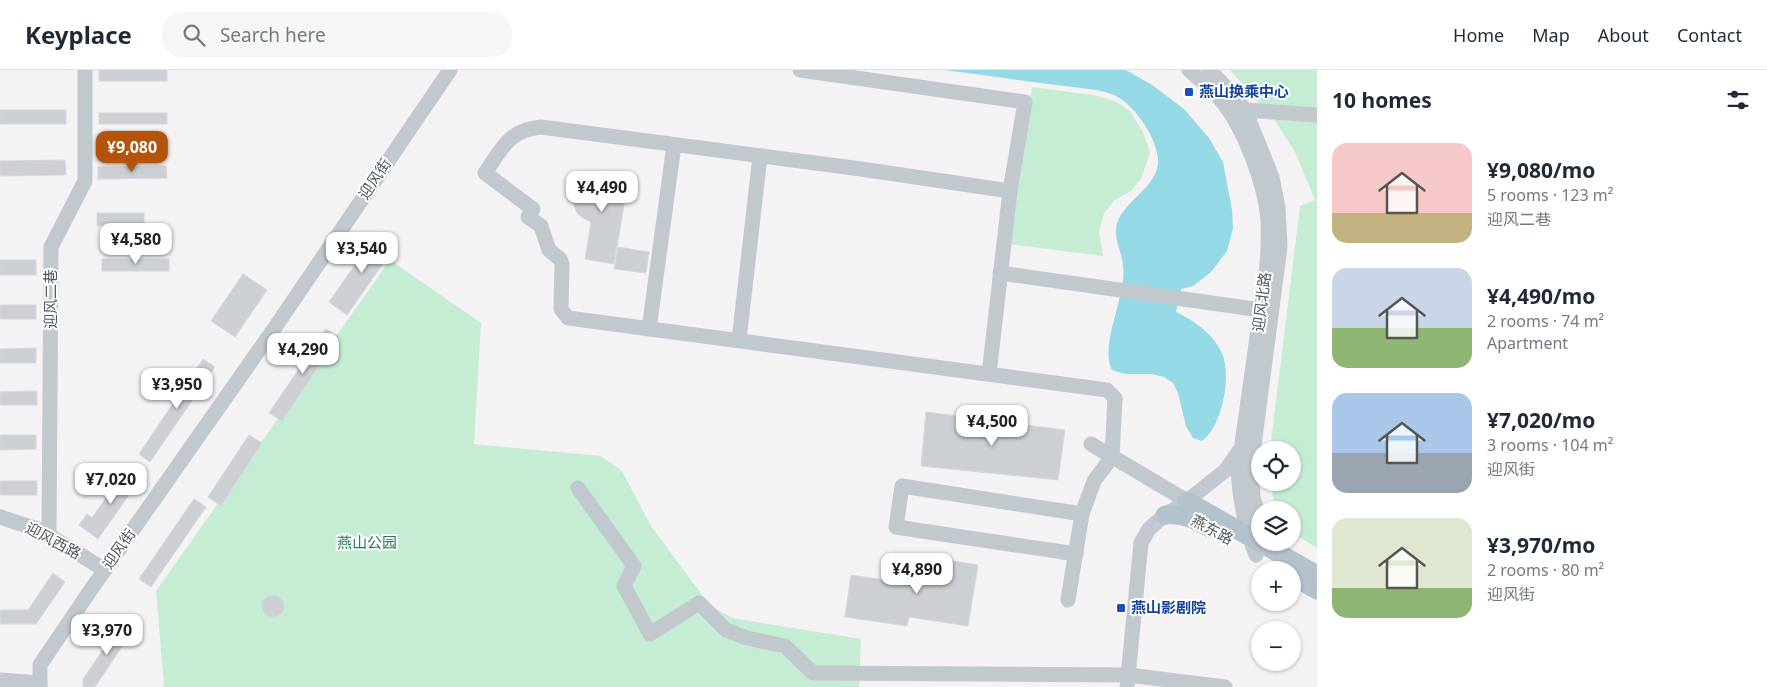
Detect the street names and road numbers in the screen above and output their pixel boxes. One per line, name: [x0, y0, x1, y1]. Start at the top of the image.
street label: 迎风街: [353, 154, 395, 203]
street label: 迎风二巷: [40, 269, 60, 329]
street label: 迎风北路: [1247, 271, 1275, 333]
street label: 燕东路: [1188, 510, 1237, 549]
street label: 迎风西路: [22, 517, 85, 563]
street label: 迎风街: [97, 524, 139, 573]

